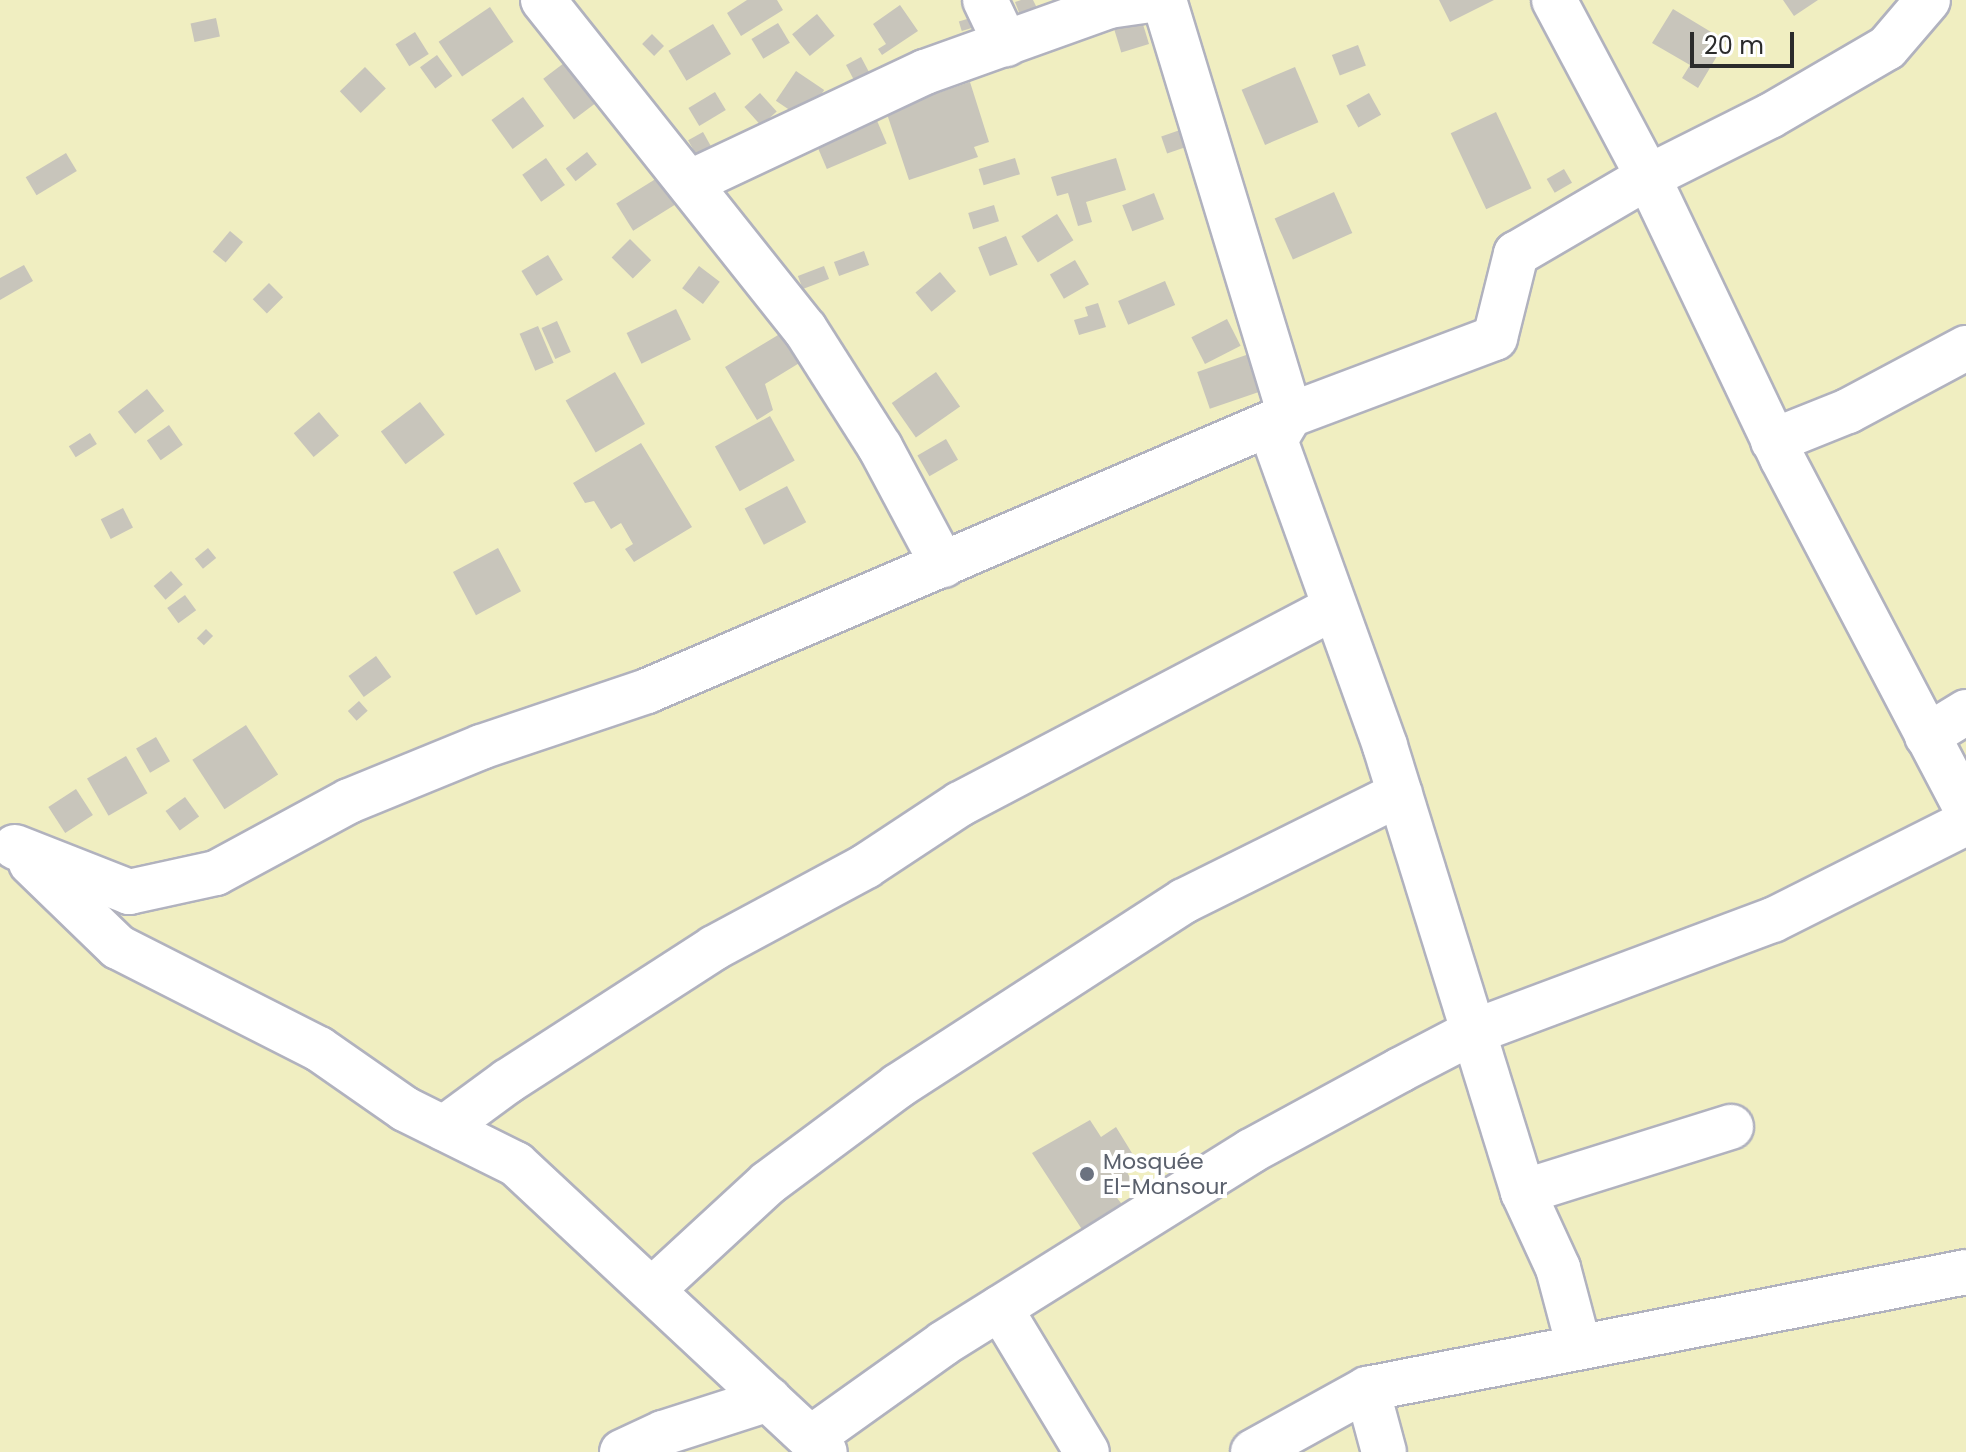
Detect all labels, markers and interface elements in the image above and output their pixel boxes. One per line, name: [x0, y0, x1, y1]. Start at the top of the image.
scale bar: [1694, 16, 1798, 66]
text: 20 m: [1704, 29, 1764, 62]
place label: Mosquée El-Mansour: [1103, 1148, 1228, 1200]
marker: Mosquée El-Mansour: [1078, 1165, 1096, 1183]

